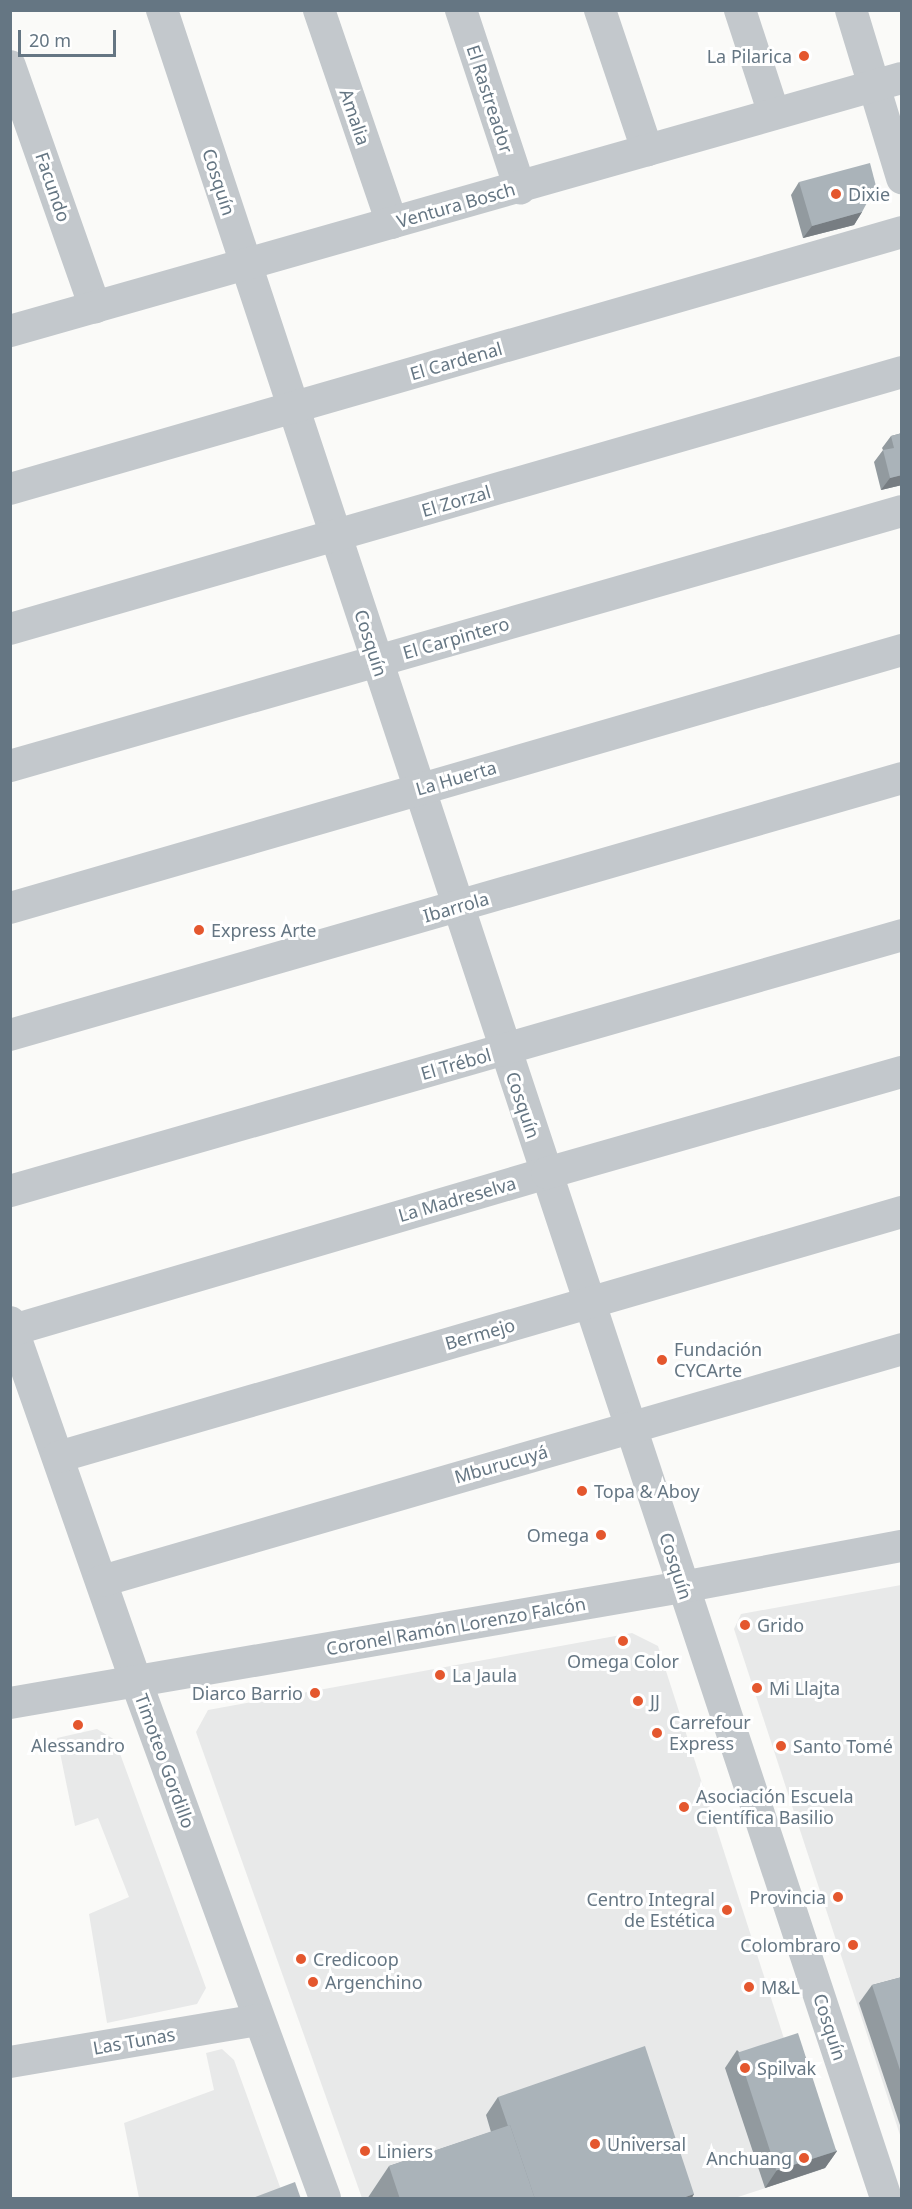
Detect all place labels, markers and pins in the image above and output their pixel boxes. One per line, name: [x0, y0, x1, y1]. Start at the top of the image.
place label: La Pilarica: [707, 45, 792, 67]
marker: La Pilarica: [797, 49, 811, 63]
place label: Dixie: [848, 183, 890, 205]
marker: Dixie: [829, 187, 843, 201]
place label: Express Arte: [211, 919, 316, 941]
marker: Express Arte: [192, 923, 206, 937]
place label: Fundación CYCArte: [674, 1339, 762, 1382]
marker: Fundación CYCArte: [655, 1353, 669, 1367]
place label: Topa & Aboy: [594, 1480, 700, 1502]
marker: Topa & Aboy: [575, 1484, 589, 1498]
place label: Omega: [527, 1524, 589, 1546]
marker: Omega: [594, 1528, 608, 1542]
place label: Grido: [757, 1614, 804, 1636]
marker: Grido: [738, 1618, 752, 1632]
marker: Omega Color: [616, 1634, 630, 1648]
place label: Omega Color: [567, 1650, 679, 1672]
place label: La Jaula: [452, 1664, 517, 1686]
marker: La Jaula: [433, 1668, 447, 1682]
place label: Mi Llajta: [769, 1677, 840, 1699]
marker: Mi Llajta: [750, 1681, 764, 1695]
place label: Diarco Barrio: [192, 1682, 303, 1704]
marker: Diarco Barrio: [308, 1686, 322, 1700]
place label: JJ: [650, 1690, 660, 1712]
marker: JJ: [631, 1694, 645, 1708]
place label: Carrefour Express: [669, 1712, 751, 1754]
marker: Alessandro: [71, 1718, 85, 1732]
marker: Carrefour Express: [650, 1726, 664, 1740]
place label: Alessandro: [31, 1734, 125, 1756]
place label: Santo Tomé: [793, 1735, 893, 1757]
marker: Santo Tomé: [774, 1739, 788, 1753]
place label: Asociación Escuela Científica Basilio: [696, 1786, 854, 1828]
marker: Asociación Escuela Científica Basilio: [677, 1800, 691, 1814]
place label: Provincia: [749, 1886, 826, 1908]
place label: Centro Integral de Estética: [586, 1889, 715, 1932]
marker: Provincia: [831, 1890, 845, 1904]
marker: Centro Integral de Estética: [720, 1903, 734, 1917]
place label: Colombraro: [740, 1934, 841, 1956]
marker: Colombraro: [846, 1938, 860, 1952]
place label: Credicoop: [313, 1948, 399, 1970]
marker: Credicoop: [294, 1952, 308, 1966]
place label: Argenchino: [325, 1971, 423, 1993]
marker: Argenchino: [306, 1975, 320, 1989]
place label: M&L: [761, 1976, 800, 1998]
marker: M&L: [742, 1980, 756, 1994]
place label: Spilvak: [757, 2057, 816, 2079]
marker: Spilvak: [738, 2061, 752, 2075]
place label: Universal: [607, 2133, 686, 2155]
marker: Universal: [588, 2137, 602, 2151]
place label: Liniers: [377, 2140, 433, 2162]
marker: Liniers: [358, 2144, 372, 2158]
place label: Anchuang: [706, 2147, 792, 2169]
marker: Anchuang: [797, 2151, 811, 2165]

